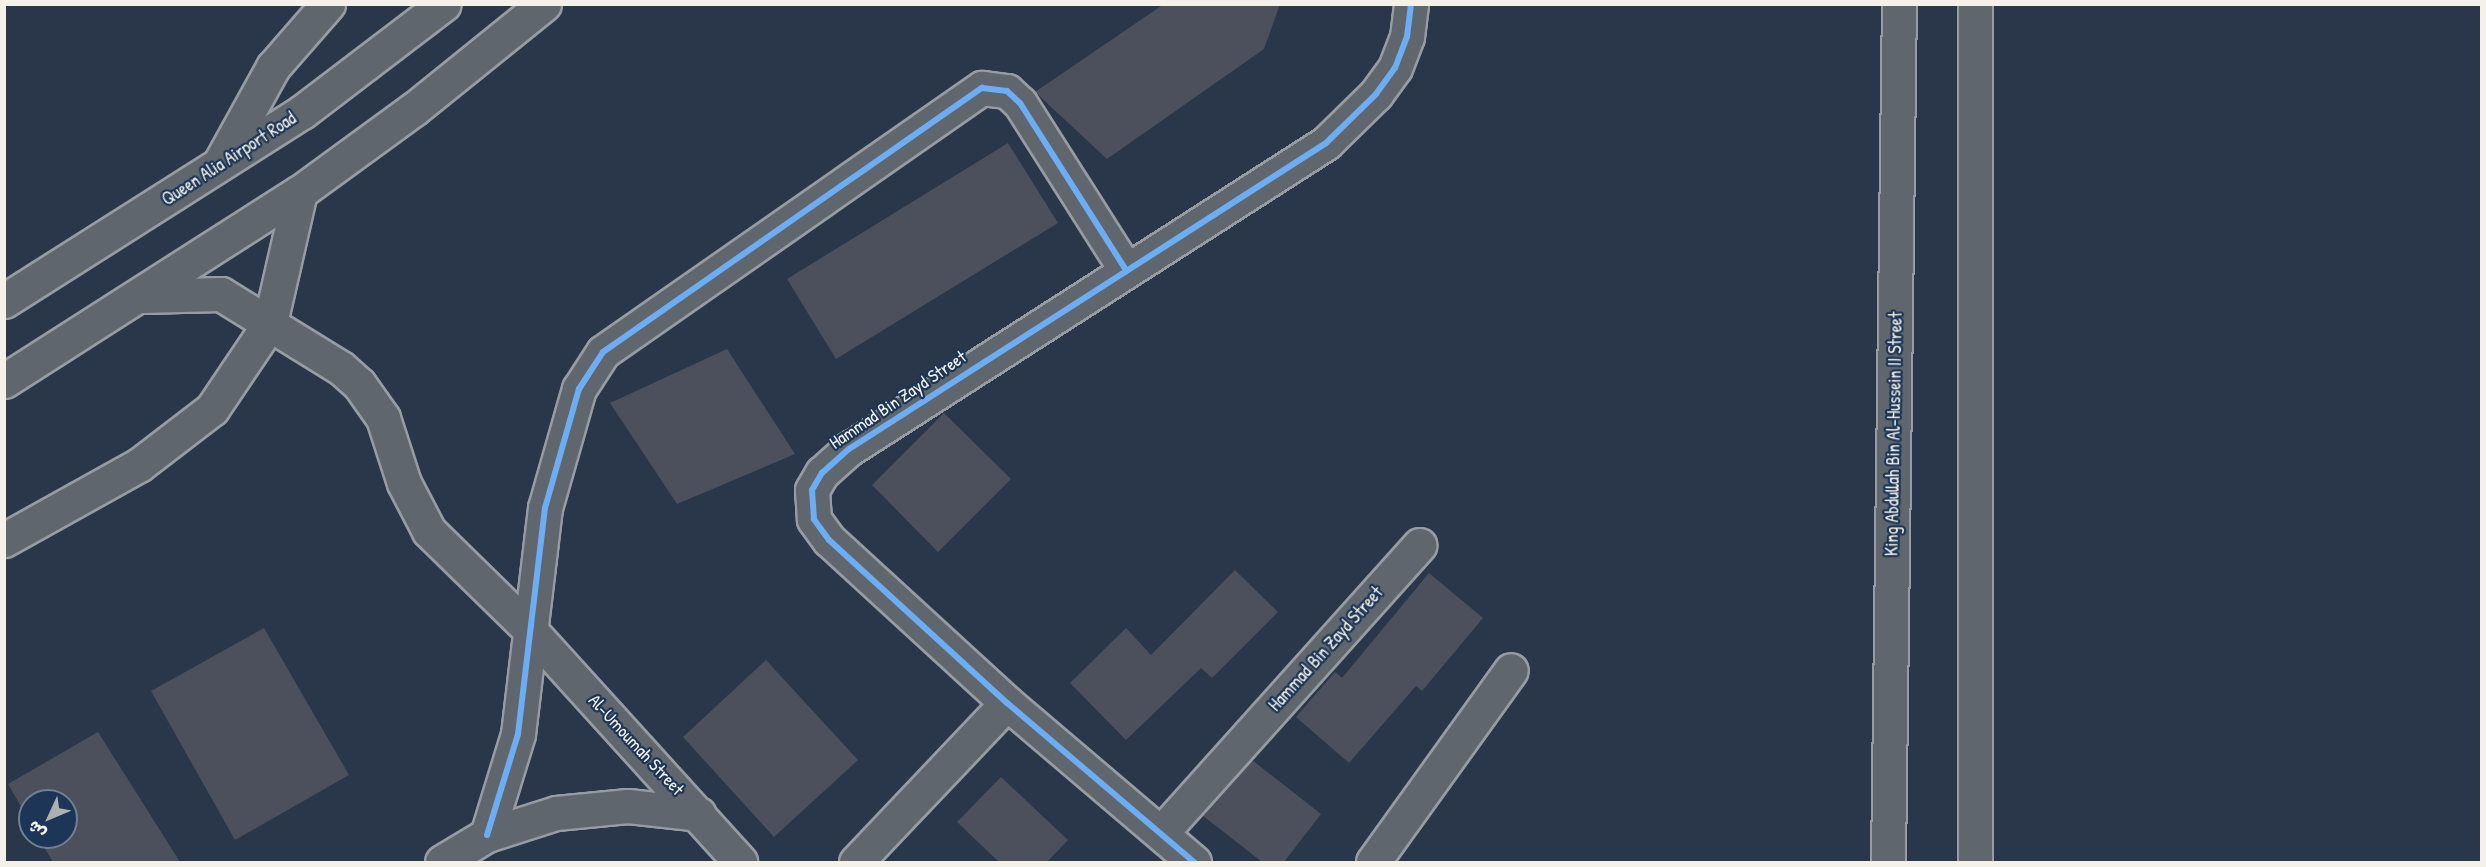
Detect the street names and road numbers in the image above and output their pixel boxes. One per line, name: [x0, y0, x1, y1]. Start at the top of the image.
street label: Queen Alia Airport Road: [158, 107, 300, 211]
street label: King Abdullah Bin Al-Hussein II Street: [1881, 312, 1907, 556]
street label: Hammad Bin Zayd Street: [825, 346, 971, 454]
street label: Hammad Bin Zayd Street: [1264, 582, 1388, 716]
street label: Al-Umoumah Street: [584, 690, 688, 800]

